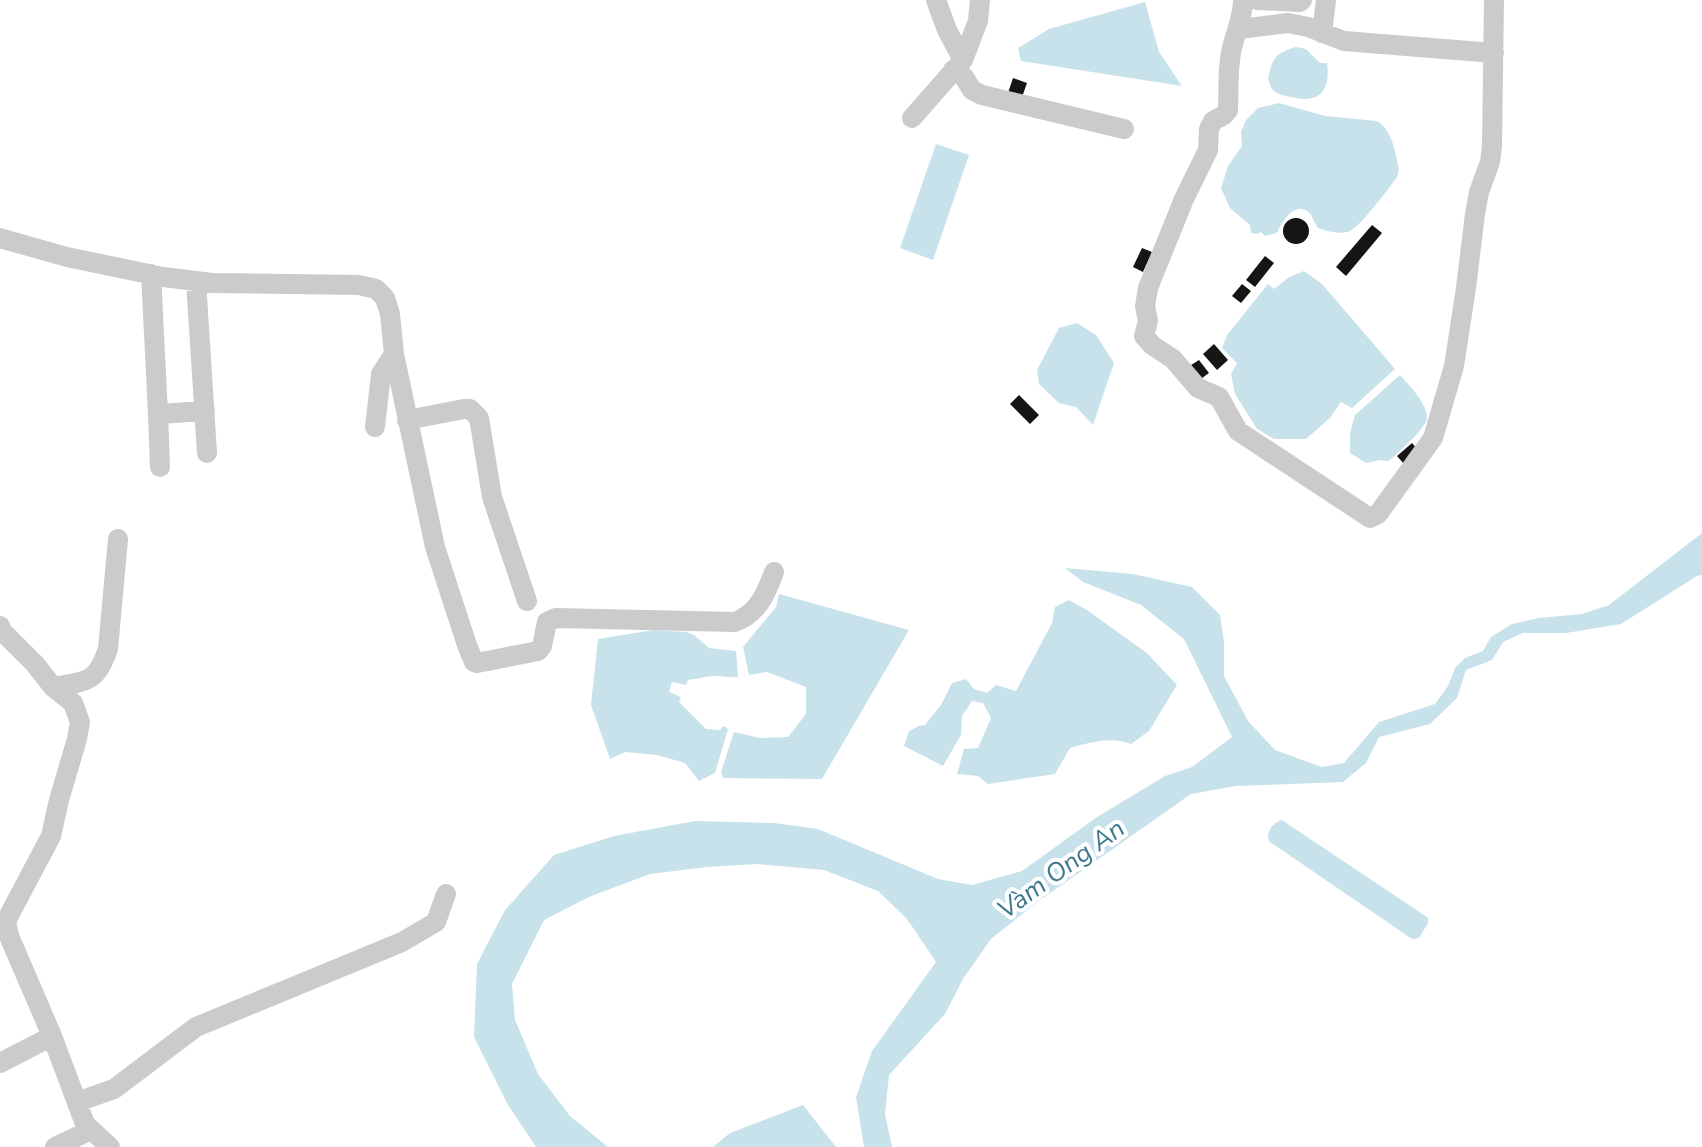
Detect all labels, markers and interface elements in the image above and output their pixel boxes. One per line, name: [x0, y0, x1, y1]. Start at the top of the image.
water label: Vàm Ong An: [990, 811, 1132, 927]

